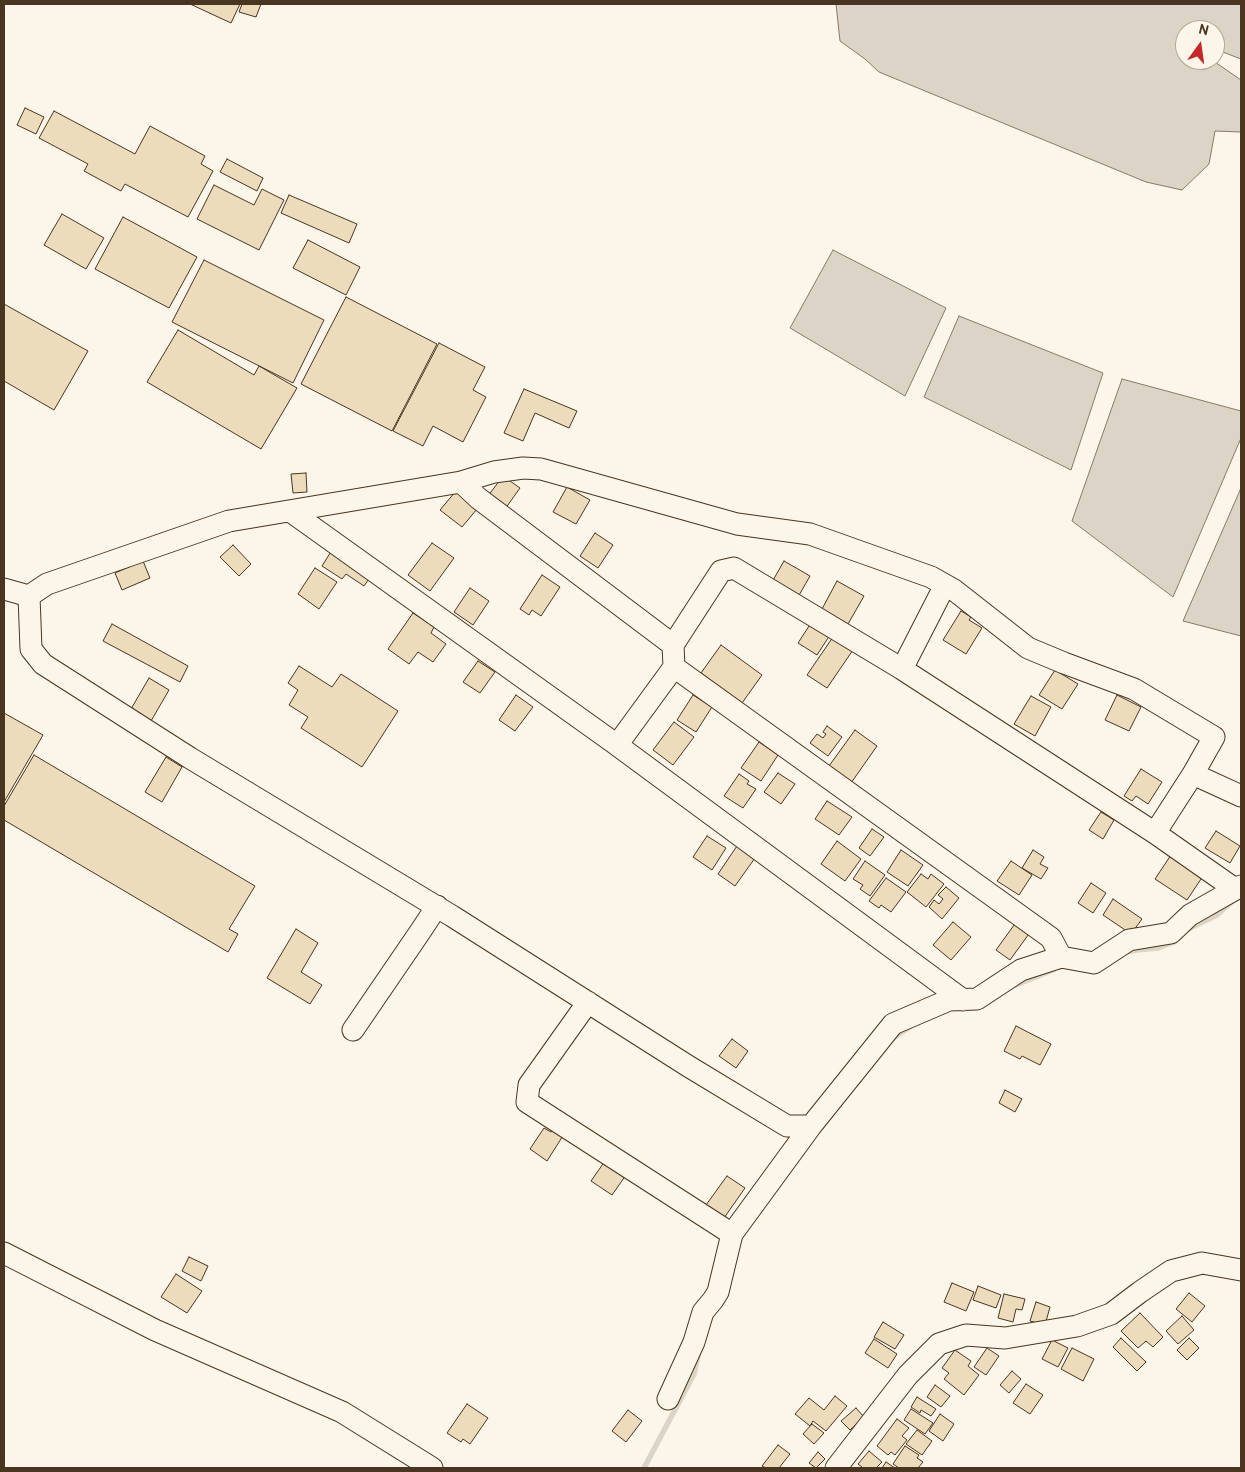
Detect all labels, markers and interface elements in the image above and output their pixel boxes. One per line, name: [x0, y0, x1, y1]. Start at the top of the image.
north arrow: [1175, 20, 1225, 70]
text: N: [1197, 21, 1210, 40]

